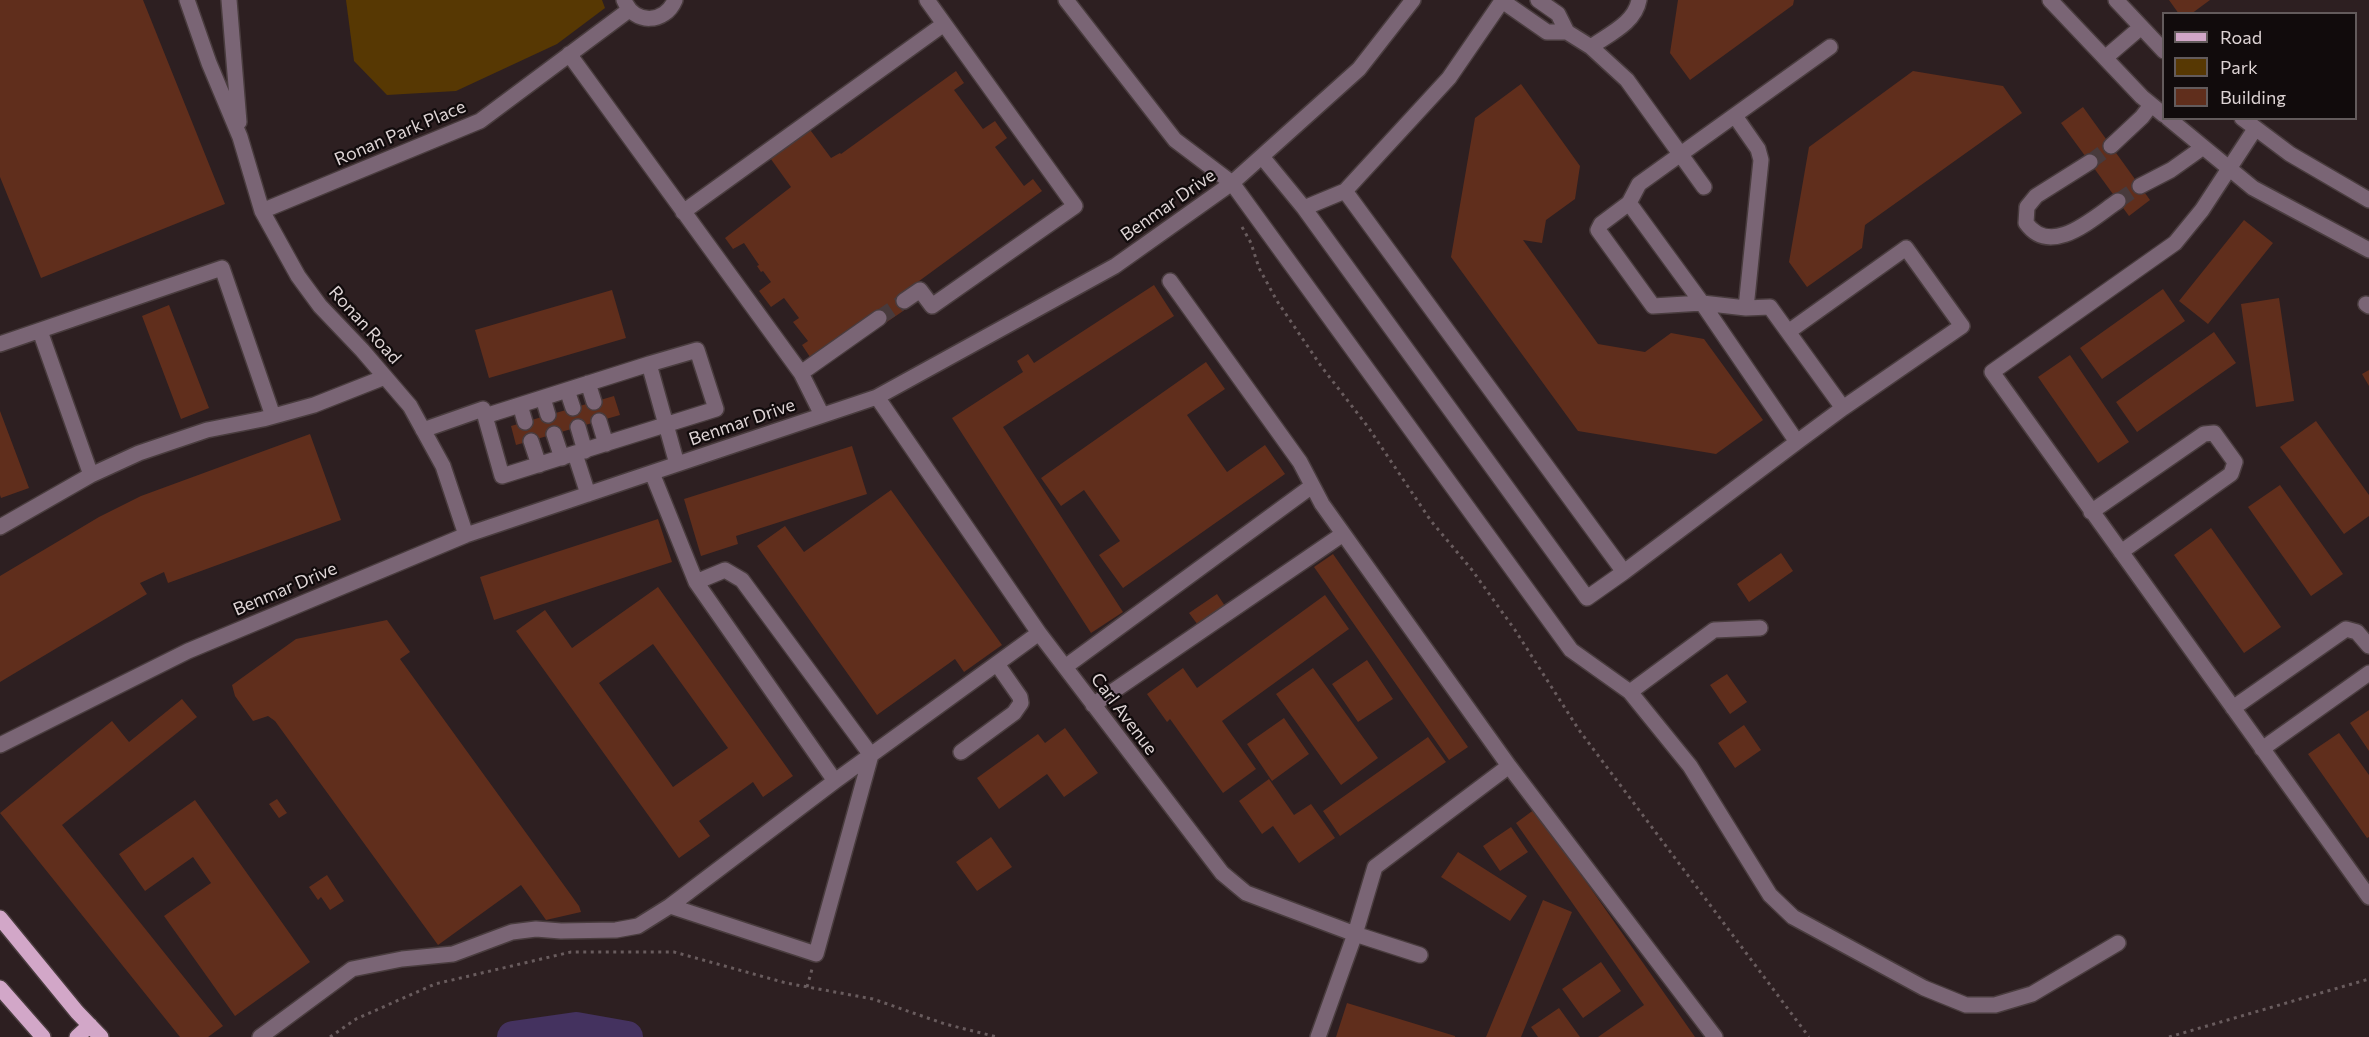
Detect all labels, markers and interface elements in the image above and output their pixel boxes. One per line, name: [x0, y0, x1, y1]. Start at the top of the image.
legend: [2162, 12, 2357, 120]
text: Road: [2220, 26, 2262, 48]
text: Park: [2220, 56, 2258, 78]
text: Building: [2220, 86, 2286, 108]
street label: Ronan Park Place: [331, 96, 469, 170]
street label: Benmar Drive: [1116, 164, 1220, 246]
street label: Ronan Road: [324, 281, 406, 369]
street label: Benmar Drive: [686, 394, 798, 450]
street label: Benmar Drive: [230, 557, 340, 621]
street label: Carl Avenue: [1086, 669, 1162, 759]

